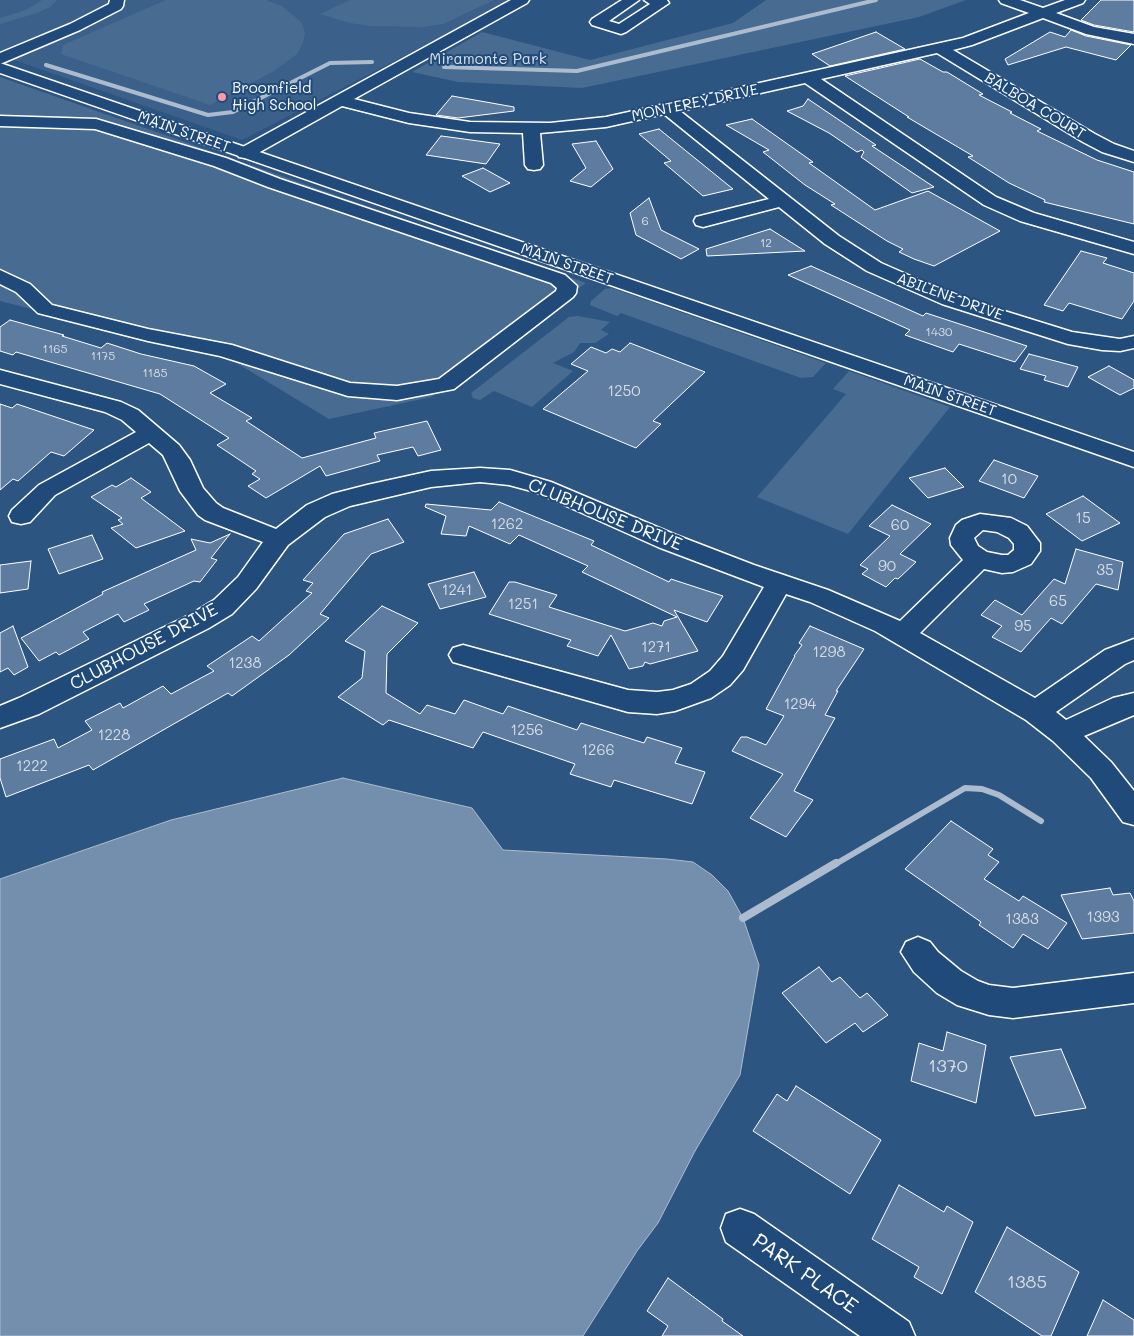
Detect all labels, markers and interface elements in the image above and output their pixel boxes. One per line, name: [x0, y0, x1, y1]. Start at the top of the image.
park label: Miramonte Park: [429, 50, 547, 68]
street label: BALBOA COURT: [981, 69, 1089, 143]
place label: Broomfield High School: [232, 79, 317, 114]
street label: MONTEREY DRIVE: [630, 81, 760, 125]
marker: Broomfield High School: [216, 91, 228, 103]
street label: MAIN STREET: [135, 108, 233, 156]
house number: 6: [641, 214, 649, 228]
house number: 12: [760, 236, 772, 250]
street label: MAIN STREET: [518, 240, 616, 288]
street label: ABILENE DRIVE: [894, 269, 1006, 325]
house number: 1430: [926, 325, 952, 339]
house number: 1165: [43, 342, 67, 356]
house number: 1175: [91, 349, 115, 363]
house number: 1185: [143, 366, 167, 380]
street label: MAIN STREET: [901, 372, 999, 420]
house number: 1250: [607, 382, 641, 400]
house number: 10: [1001, 470, 1017, 488]
street label: CLUBHOUSE DRIVE: [525, 474, 685, 556]
house number: 15: [1075, 509, 1091, 527]
house number: 1262: [491, 515, 523, 533]
house number: 60: [891, 516, 909, 534]
house number: 90: [878, 557, 896, 575]
house number: 35: [1096, 561, 1114, 579]
house number: 1241: [442, 581, 472, 599]
house number: 65: [1049, 592, 1067, 610]
house number: 1251: [508, 595, 538, 613]
street label: CLUBHOUSE DRIVE: [66, 599, 222, 695]
house number: 95: [1014, 617, 1032, 635]
house number: 1271: [641, 638, 671, 656]
house number: 1298: [813, 643, 845, 661]
house number: 1238: [229, 654, 261, 672]
house number: 1294: [784, 695, 816, 713]
house number: 1256: [511, 721, 543, 739]
house number: 1228: [98, 726, 130, 744]
house number: 1266: [581, 741, 615, 759]
house number: 1222: [16, 757, 48, 775]
house number: 1393: [1086, 908, 1120, 926]
house number: 1383: [1005, 910, 1039, 928]
house number: 1370: [928, 1055, 968, 1077]
street label: PARK PLACE: [747, 1228, 863, 1320]
house number: 1385: [1007, 1271, 1047, 1293]

